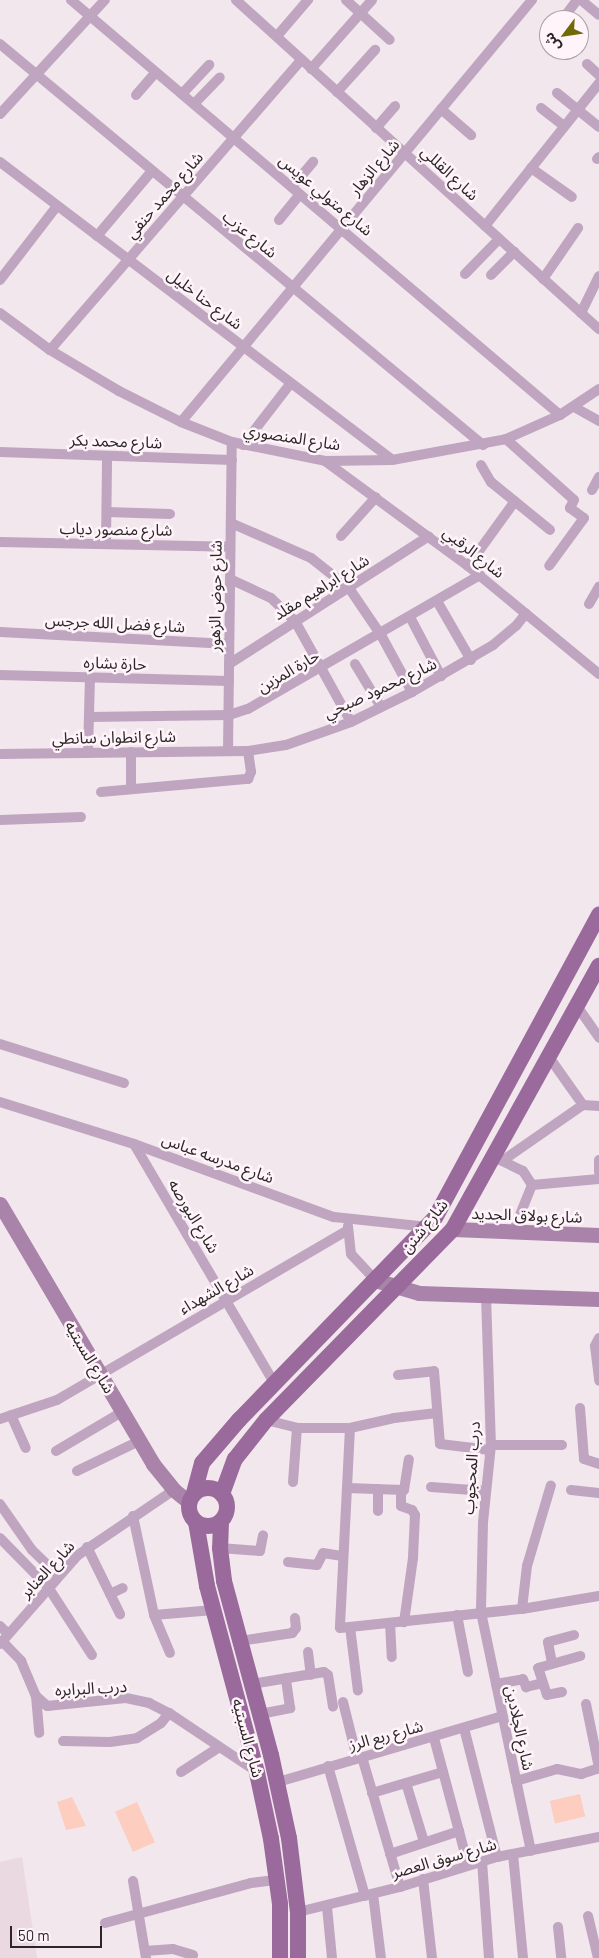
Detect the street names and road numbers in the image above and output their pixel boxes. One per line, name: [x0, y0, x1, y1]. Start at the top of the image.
street label: شارع الزهار: [345, 135, 403, 199]
street label: شارع القللي: [417, 142, 483, 204]
street label: شارع محمد حنفي: [121, 148, 207, 242]
street label: شارع متولي عويس: [275, 150, 377, 240]
street label: شارع عزب: [219, 206, 281, 262]
street label: شارع حنا خليل: [164, 265, 246, 333]
street label: شارع المنصوري: [242, 420, 342, 454]
street label: شارع محمد بكر: [69, 430, 163, 452]
street label: شارع منصور دياب: [59, 518, 173, 540]
street label: شارع الرقبي: [439, 522, 509, 582]
street label: شارع حوض الزهور: [204, 540, 226, 652]
street label: شارع ابراهيم مقلد: [270, 550, 372, 624]
street label: شارع فضل الله جرجس: [44, 610, 186, 636]
street label: حارة المزين: [254, 646, 322, 696]
street label: حارة بشاره: [83, 652, 147, 674]
street label: شارع محمود صبحي: [320, 653, 440, 723]
street label: شارع انطوان سانطي: [52, 726, 176, 748]
street label: شارع مدرسه عباس: [159, 1129, 277, 1187]
street label: شارع البورصه: [164, 1175, 224, 1257]
street label: شارع شنن: [396, 1195, 452, 1257]
street label: شارع بولاق الجديد: [471, 1203, 583, 1227]
street label: شارع الشهداء: [175, 1260, 257, 1318]
street label: شارع السبتيه: [61, 1317, 119, 1397]
street label: درب المحجوب: [458, 1421, 484, 1515]
street label: شارع العنابر: [16, 1536, 78, 1602]
street label: درب البرابره: [54, 1677, 128, 1699]
street label: شارع الجلادين: [502, 1684, 538, 1772]
street label: شارع السبتيه: [228, 1696, 268, 1780]
street label: شارع ربع الرز: [347, 1716, 425, 1754]
street label: شارع سوق العصر: [389, 1834, 499, 1882]

